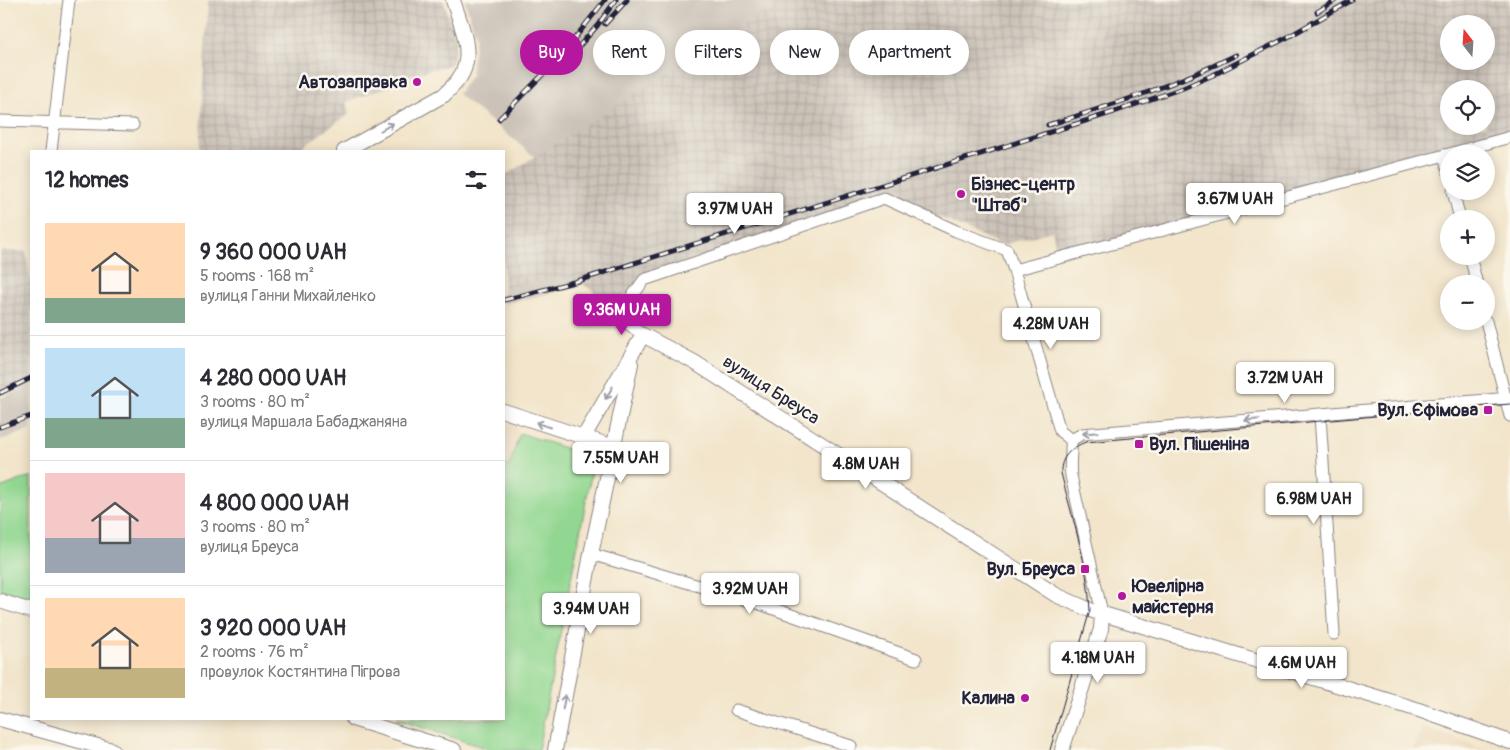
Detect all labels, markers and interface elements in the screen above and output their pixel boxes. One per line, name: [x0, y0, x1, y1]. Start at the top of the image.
north arrow: [1440, 15, 1495, 70]
map controls: [1440, 15, 1495, 330]
chip: Buy: [520, 30, 583, 75]
chip: Rent: [593, 30, 665, 75]
chip: Filters: [675, 30, 760, 75]
chip: New: [770, 30, 839, 75]
chip: Apartment: [849, 30, 969, 75]
place label: Автозаправка: [298, 71, 408, 94]
marker: Автозаправка: [411, 76, 423, 88]
button: locate: [1440, 80, 1495, 135]
one-way arrow: [379, 122, 394, 132]
button: layers: [1440, 145, 1495, 200]
icon: filters: [462, 166, 490, 194]
text: 12 homes: [45, 167, 128, 194]
place label: Бізнес-центр "Штаб": [971, 173, 1076, 217]
pin: 3.67M UAH: [1178, 182, 1292, 225]
marker: Бізнес-центр "Штаб": [955, 188, 967, 200]
text: 3.67M UAH: [1197, 189, 1273, 209]
pin: 3.97M UAH: [678, 192, 792, 235]
text: 3.97M UAH: [697, 199, 773, 219]
button: +: [1440, 210, 1495, 265]
text: 9 360 000 UAH: [200, 239, 347, 266]
icon: home: [85, 243, 145, 303]
text: 5 rooms · 168 m²: [200, 266, 314, 286]
button: −: [1440, 275, 1495, 330]
text: вулиця Ганни Михайленко: [200, 286, 376, 306]
pin: 9.36M UAH: [565, 294, 679, 336]
text: 9.36M UAH: [584, 300, 660, 320]
pin: 4.28M UAH: [994, 308, 1108, 350]
text: 4.28M UAH: [1013, 314, 1089, 334]
street label: вулиця Бреуса: [718, 350, 824, 430]
pin: 3.72M UAH: [1228, 362, 1342, 404]
text: 4 280 000 UAH: [200, 365, 346, 392]
icon: home: [85, 368, 145, 428]
text: 3.72M UAH: [1247, 368, 1323, 388]
one-way arrow: [604, 385, 614, 400]
text: 3 rooms · 80 m²: [200, 392, 310, 412]
place label: Вул. Єфімова: [1377, 399, 1479, 422]
marker: Вул. Єфімова: [1482, 404, 1494, 416]
text: вулиця Маршала Бабаджаняна: [200, 412, 407, 432]
one-way arrow: [1244, 416, 1260, 425]
one-way arrow: [536, 420, 551, 429]
one-way arrow: [1083, 428, 1099, 438]
place label: Вул. Пішеніна: [1149, 433, 1250, 456]
marker: Вул. Пішеніна: [1133, 438, 1145, 450]
pin: 7.55M UAH: [564, 442, 678, 484]
text: 7.55M UAH: [583, 448, 659, 468]
pin: 4.8M UAH: [814, 448, 918, 490]
text: 4.8M UAH: [833, 454, 899, 474]
pin: 6.98M UAH: [1257, 482, 1371, 525]
text: 6.98M UAH: [1276, 489, 1352, 509]
text: 4 800 000 UAH: [200, 490, 349, 517]
icon: home: [85, 493, 145, 553]
text: 3 rooms · 80 m²: [200, 517, 310, 537]
text: вулиця Бреуса: [200, 537, 299, 557]
place label: Вул. Бреуса: [986, 558, 1076, 581]
marker: Вул. Бреуса: [1079, 563, 1091, 575]
pin: 3.92M UAH: [693, 572, 807, 615]
place label: Ювелірна майстерня: [1131, 575, 1214, 619]
text: 3.92M UAH: [712, 579, 788, 599]
marker: Ювелірна майстерня: [1116, 590, 1128, 602]
pin: 3.94M UAH: [534, 592, 648, 635]
text: 3.94M UAH: [553, 599, 629, 619]
text: 3 920 000 UAH: [200, 615, 346, 642]
icon: home: [85, 618, 145, 678]
text: 2 rooms · 76 m²: [200, 642, 309, 662]
pin: 4.18M UAH: [1041, 642, 1155, 684]
pin: 4.6M UAH: [1250, 646, 1354, 689]
text: 4.18M UAH: [1061, 648, 1135, 668]
text: 4.6M UAH: [1268, 653, 1336, 673]
text: провулок Костянтина Пігрова: [200, 662, 400, 682]
place label: Калина: [961, 687, 1016, 710]
marker: Калина: [1019, 692, 1031, 704]
one-way arrow: [560, 694, 570, 710]

